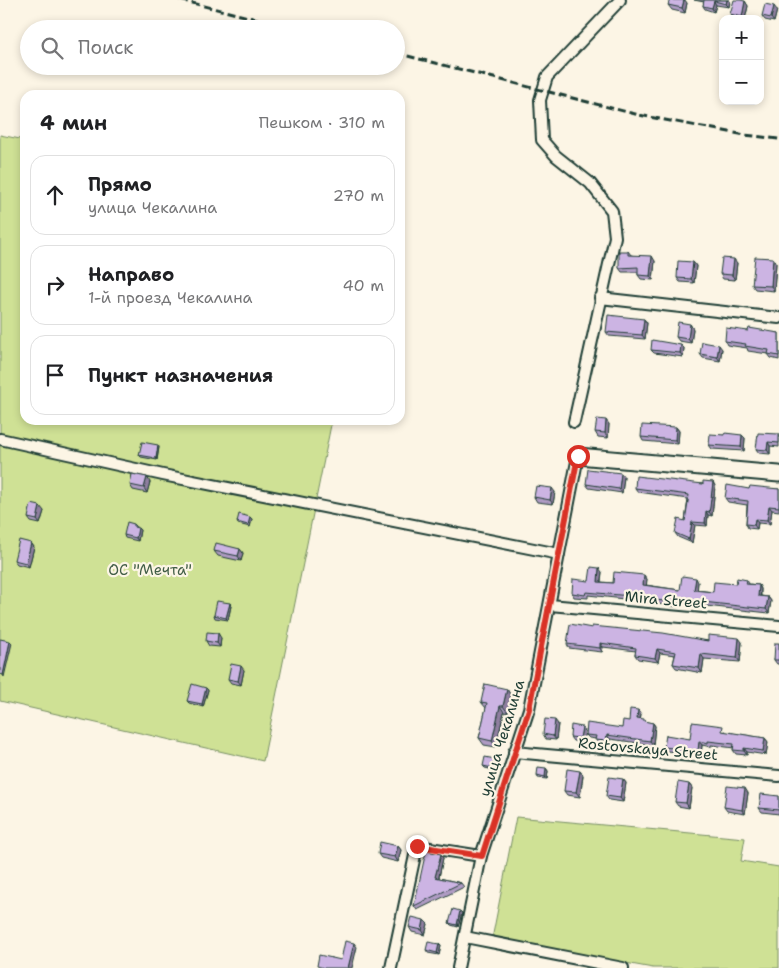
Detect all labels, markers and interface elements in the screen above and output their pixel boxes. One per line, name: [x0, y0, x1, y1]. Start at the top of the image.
map controls: [719, 15, 764, 105]
button: +: [719, 15, 764, 60]
search box: [20, 20, 405, 75]
icon: search: [38, 34, 66, 62]
text: Поиск: [78, 35, 133, 60]
button: −: [719, 60, 764, 105]
text: 4 мин: [40, 109, 107, 137]
text: Пешком · 310 m: [259, 112, 385, 133]
text: Прямо: [88, 172, 152, 197]
icon: ahead: [41, 181, 69, 209]
text: 270 m: [333, 185, 384, 206]
text: улица Чекалина: [88, 197, 217, 218]
text: Направо: [88, 262, 174, 287]
icon: right: [41, 271, 69, 299]
text: 40 m: [342, 275, 384, 296]
text: 1-й проезд Чекалина: [88, 287, 252, 308]
icon: arrive: [41, 361, 69, 389]
text: Пункт назначения: [88, 363, 273, 388]
route start: [567, 445, 590, 468]
park label: ОС "Мечта": [108, 560, 192, 580]
street label: Mira Street: [624, 586, 708, 614]
street label: улица Чекалина: [475, 677, 529, 799]
street label: Rostovskaya Street: [577, 733, 719, 765]
route end: [406, 835, 429, 858]

